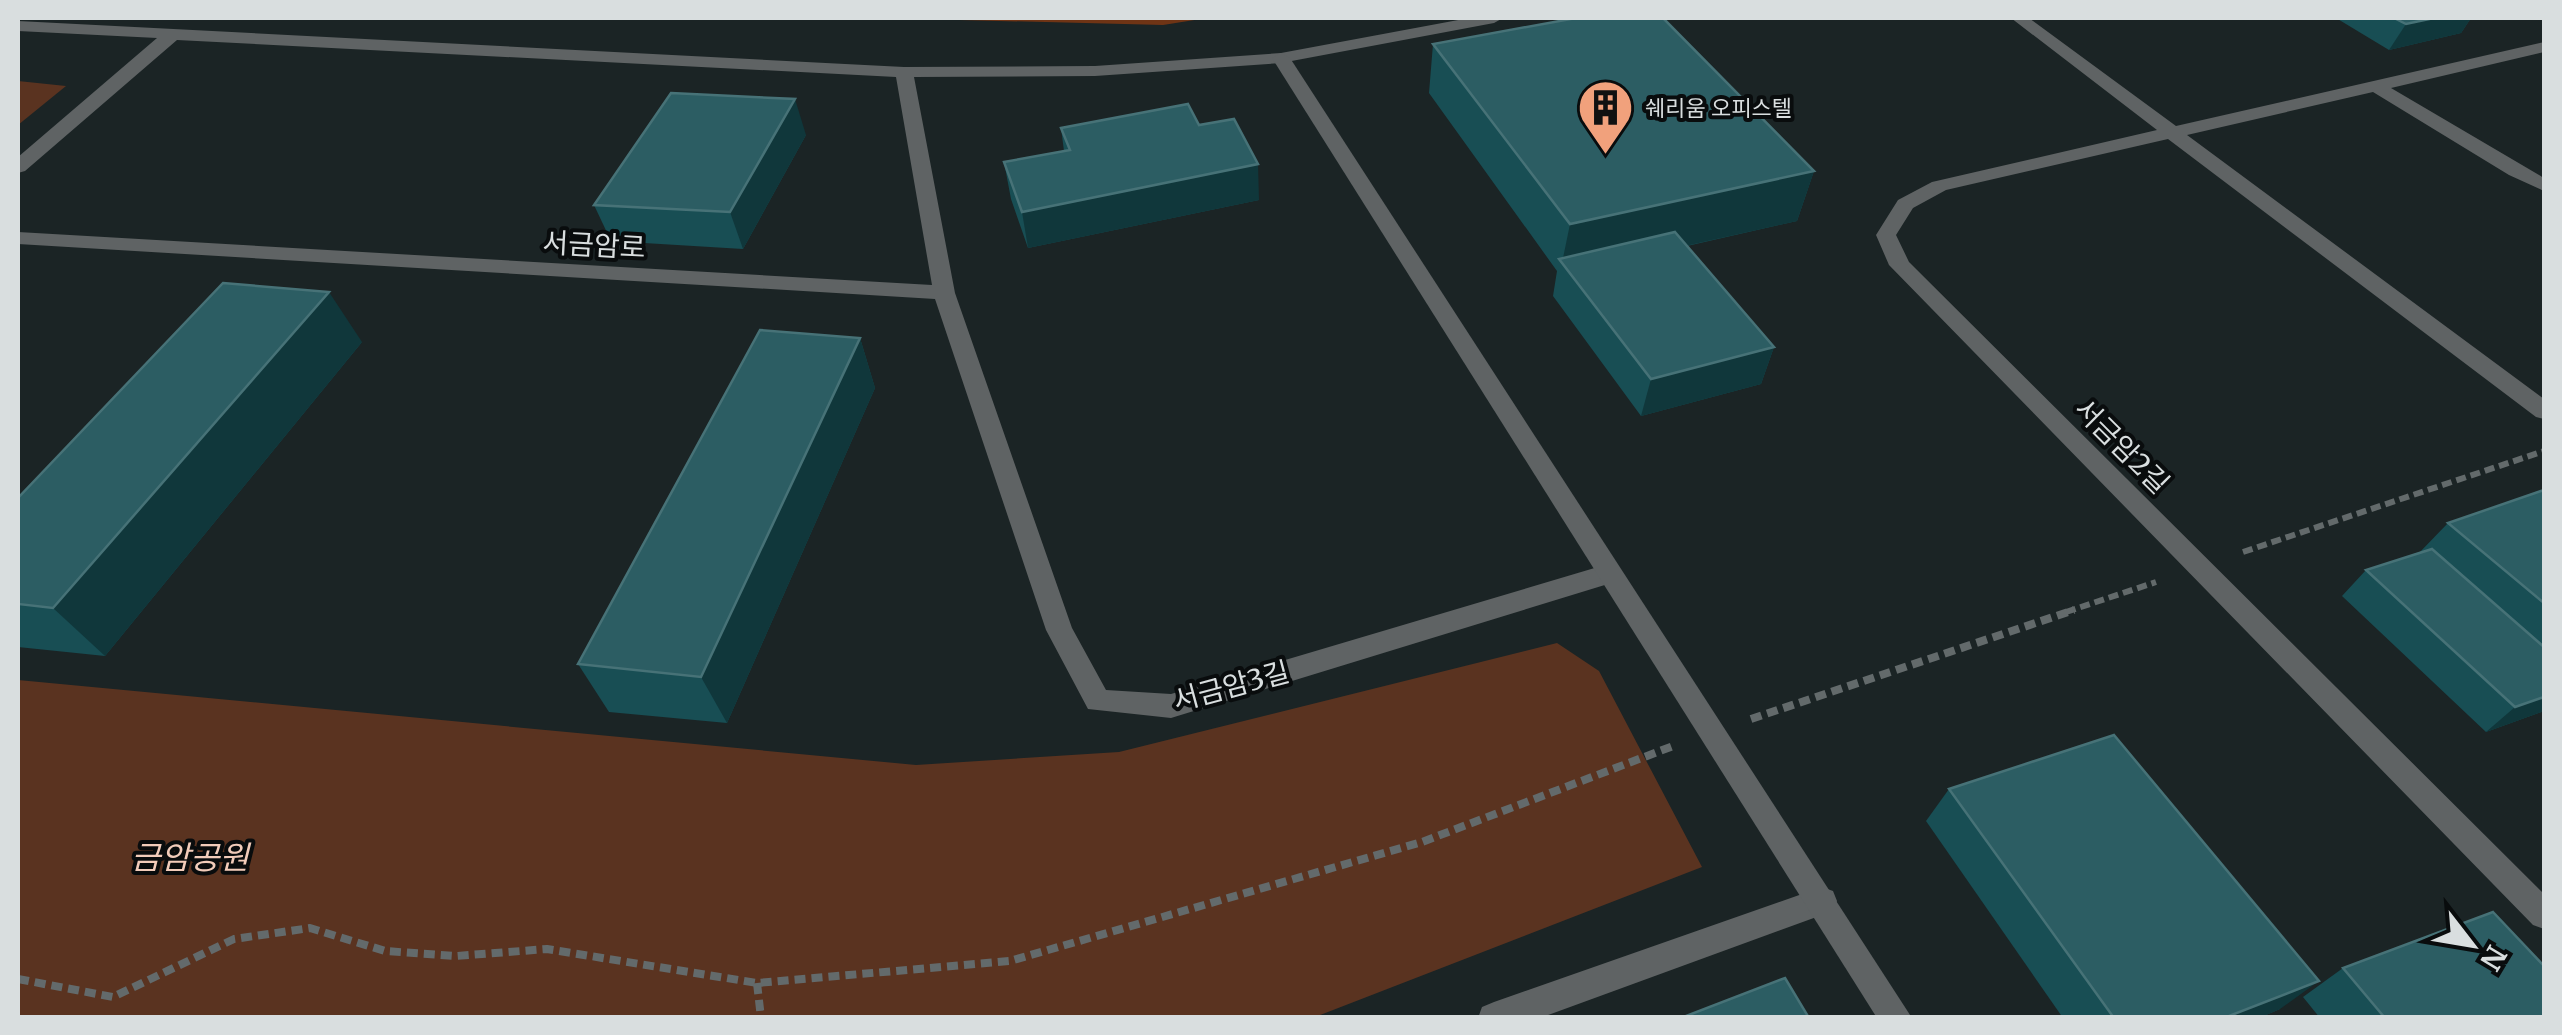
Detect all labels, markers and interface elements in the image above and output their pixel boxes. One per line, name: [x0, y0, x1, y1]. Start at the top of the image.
building icon: 쉐리움 오피스텔: [1576, 78, 1636, 157]
place label: 쉐리움 오피스텔: [1645, 94, 1792, 122]
street label: 서금암로: [542, 224, 646, 266]
street label: 서금암2길: [2067, 391, 2177, 501]
street label: 서금암3길: [1169, 653, 1293, 719]
park label: 금암공원: [131, 838, 251, 878]
north arrow: [2422, 895, 2522, 995]
text: N: [2472, 939, 2515, 977]

